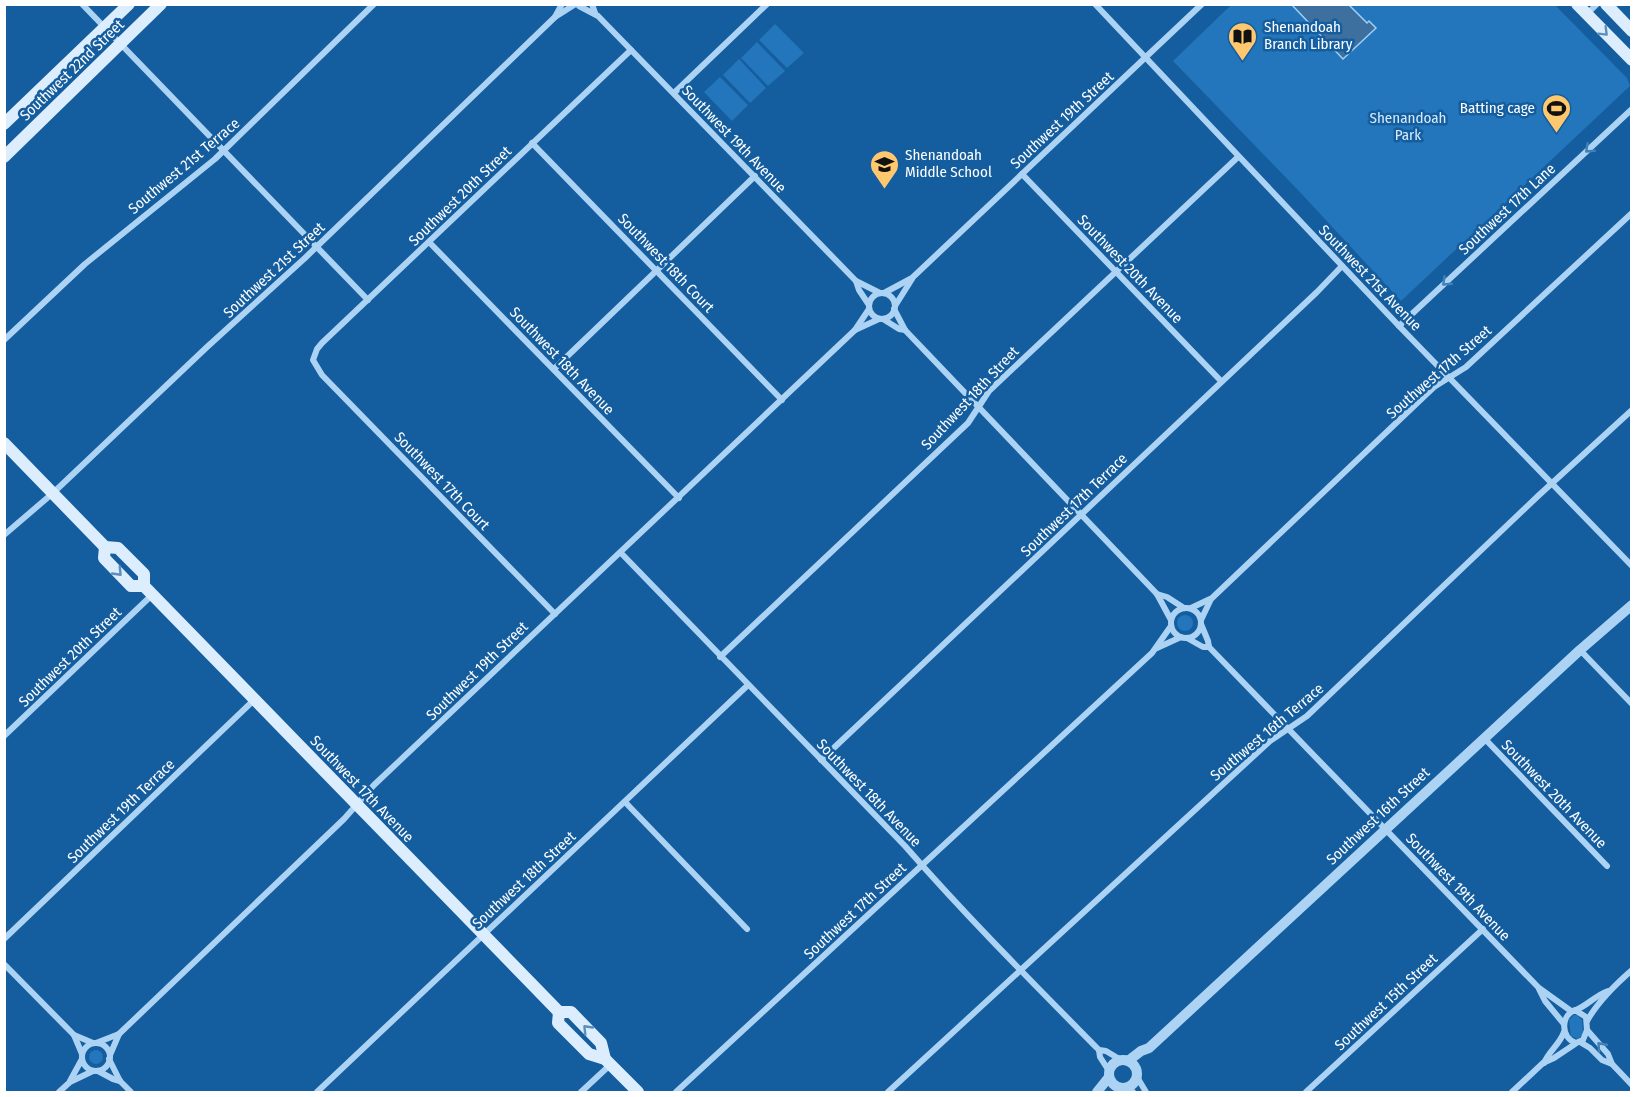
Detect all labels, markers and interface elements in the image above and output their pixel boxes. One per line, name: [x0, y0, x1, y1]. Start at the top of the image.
street label: Southwest 22nd Street: [16, 16, 128, 124]
place label: Shenandoah Branch Library: [1264, 18, 1353, 53]
library icon: Shenandoah Branch Library: [1227, 20, 1259, 62]
one-way arrow: [1597, 25, 1608, 36]
street label: Southwest 19th Street: [1007, 68, 1117, 172]
street label: Southwest 19th Avenue: [678, 81, 790, 197]
sports icon: Batting cage: [1540, 92, 1572, 134]
place label: Batting cage: [1460, 99, 1535, 117]
park label: Shenandoah Park: [1370, 109, 1446, 144]
street label: Southwest 21st Terrace: [125, 114, 243, 218]
street label: Southwest 20th Street: [405, 142, 515, 250]
one-way arrow: [1585, 142, 1595, 153]
place label: Shenandoah Middle School: [905, 146, 992, 181]
school or university icon: Shenandoah Middle School: [868, 148, 900, 190]
street label: Southwest 17th Lane: [1455, 160, 1559, 258]
street label: Southwest 18th Court: [614, 210, 718, 316]
street label: Southwest 20th Avenue: [1074, 211, 1186, 327]
street label: Southwest 21st Street: [220, 218, 328, 322]
street label: Southwest 21st Avenue: [1315, 221, 1425, 335]
one-way arrow: [1442, 275, 1453, 286]
street label: Southwest 18th Avenue: [506, 303, 618, 419]
street label: Southwest 17th Street: [1383, 321, 1495, 422]
street label: Southwest 18th Street: [918, 343, 1023, 453]
street label: Southwest 17th Court: [391, 428, 494, 534]
street label: Southwest 17th Terrace: [1017, 450, 1131, 560]
one-way arrow: [111, 566, 122, 576]
street label: Southwest 20th Street: [15, 603, 125, 711]
street label: Southwest 19th Street: [422, 618, 532, 724]
street label: Southwest 16th Terrace: [1207, 679, 1327, 785]
street label: Southwest 17th Avenue: [306, 732, 418, 846]
street label: Southwest 18th Avenue: [813, 735, 925, 851]
street label: Southwest 20th Avenue: [1498, 736, 1610, 852]
street label: Southwest 19th Terrace: [64, 755, 178, 867]
street label: Southwest 16th Street: [1323, 763, 1433, 868]
street label: Southwest 18th Street: [469, 827, 579, 932]
street label: Southwest 19th Avenue: [1402, 829, 1514, 945]
street label: Southwest 17th Street: [800, 859, 910, 963]
street label: Southwest 15th Street: [1331, 950, 1441, 1054]
one-way arrow: [584, 1025, 595, 1036]
one-way arrow: [1597, 1042, 1608, 1053]

